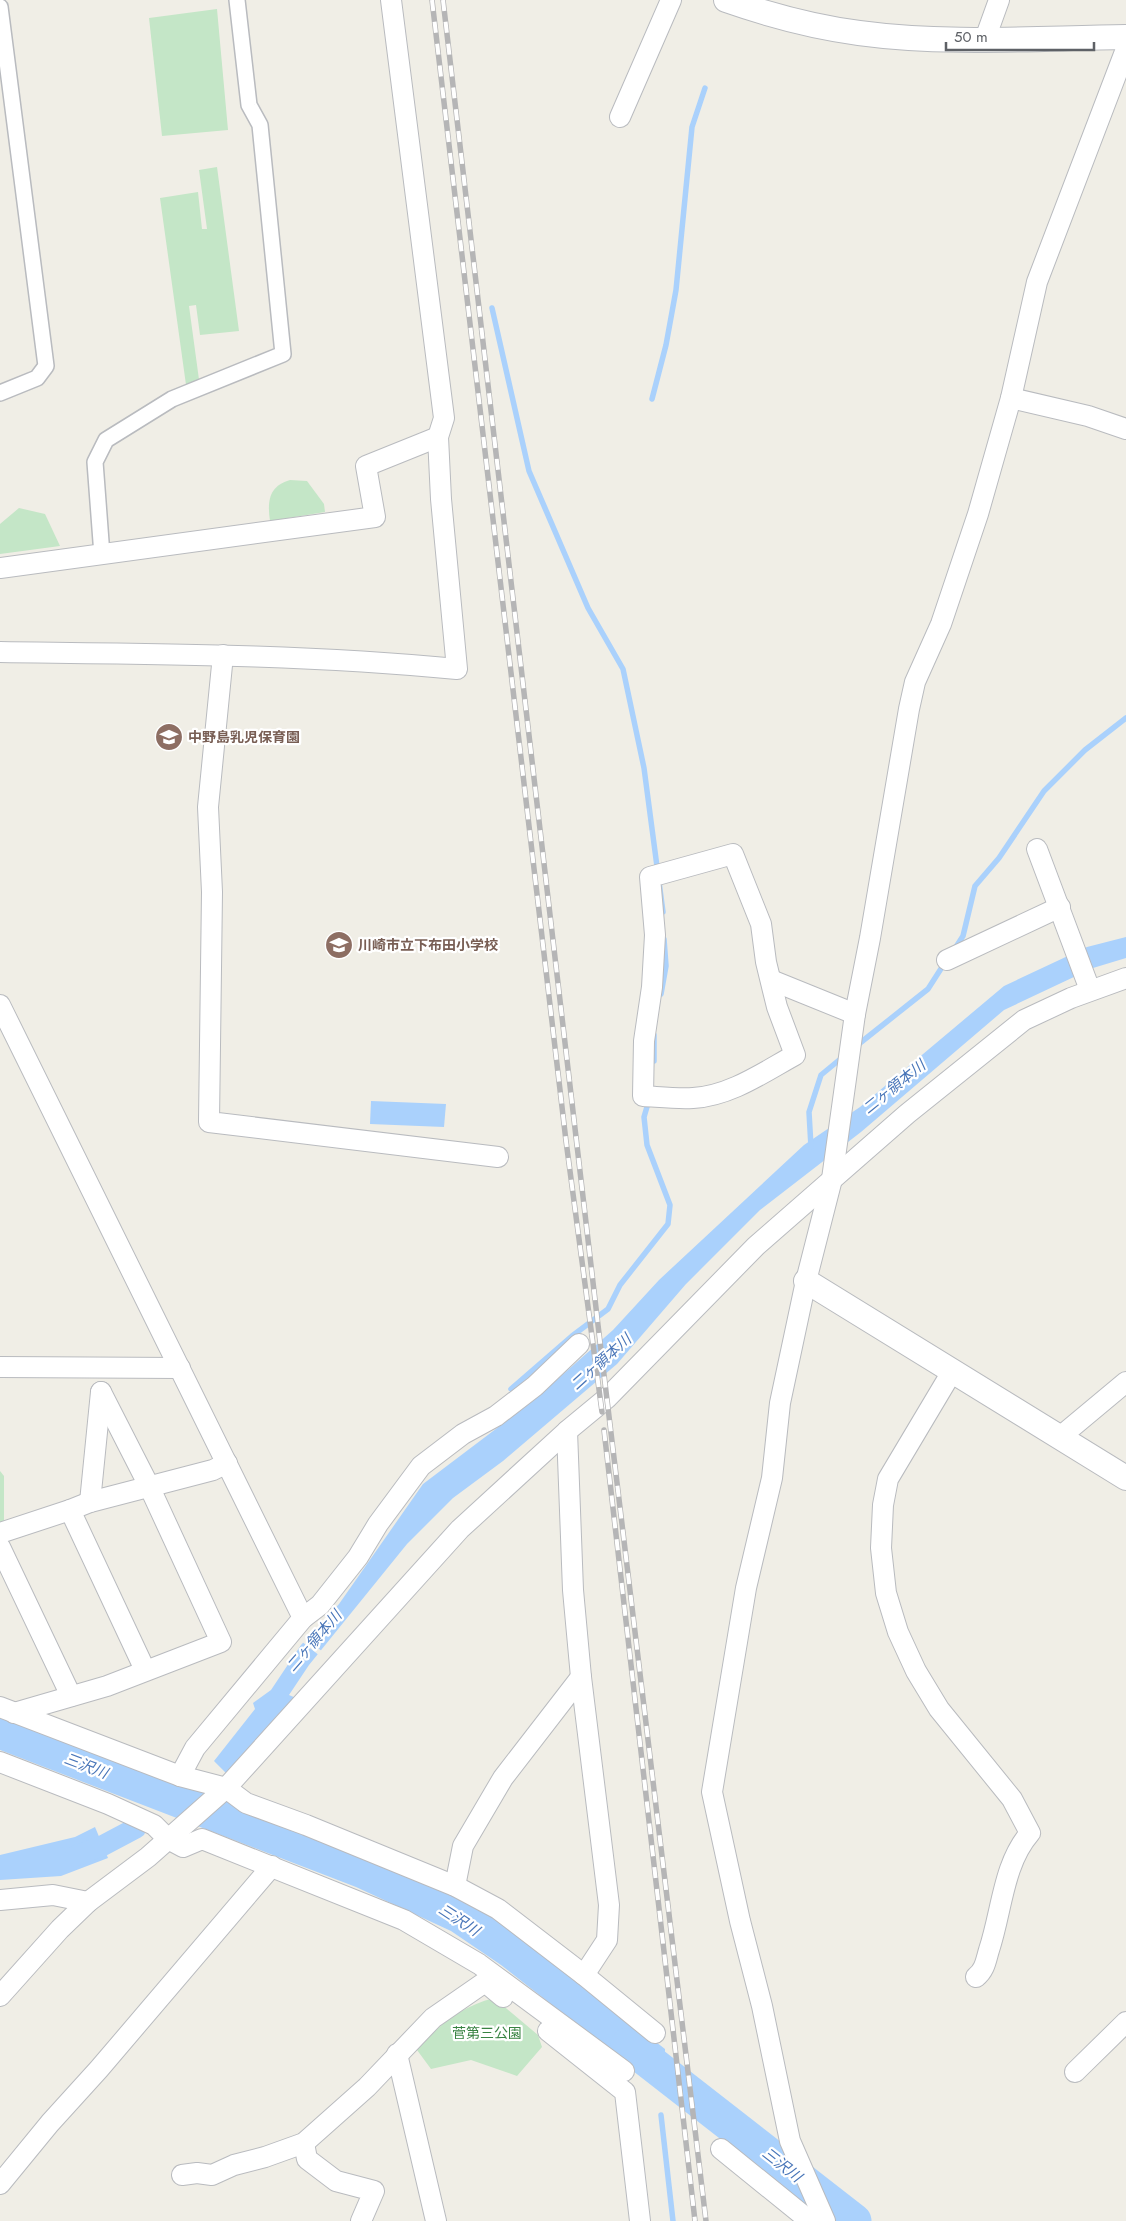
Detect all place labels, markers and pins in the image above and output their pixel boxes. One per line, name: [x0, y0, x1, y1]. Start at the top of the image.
school or university icon: 中野島乳児保育園: [154, 722, 184, 752]
place label: 中野島乳児保育園: [188, 727, 300, 747]
school or university icon: 川崎市立下布田小学校: [324, 930, 354, 960]
place label: 川崎市立下布田小学校: [358, 935, 498, 955]

